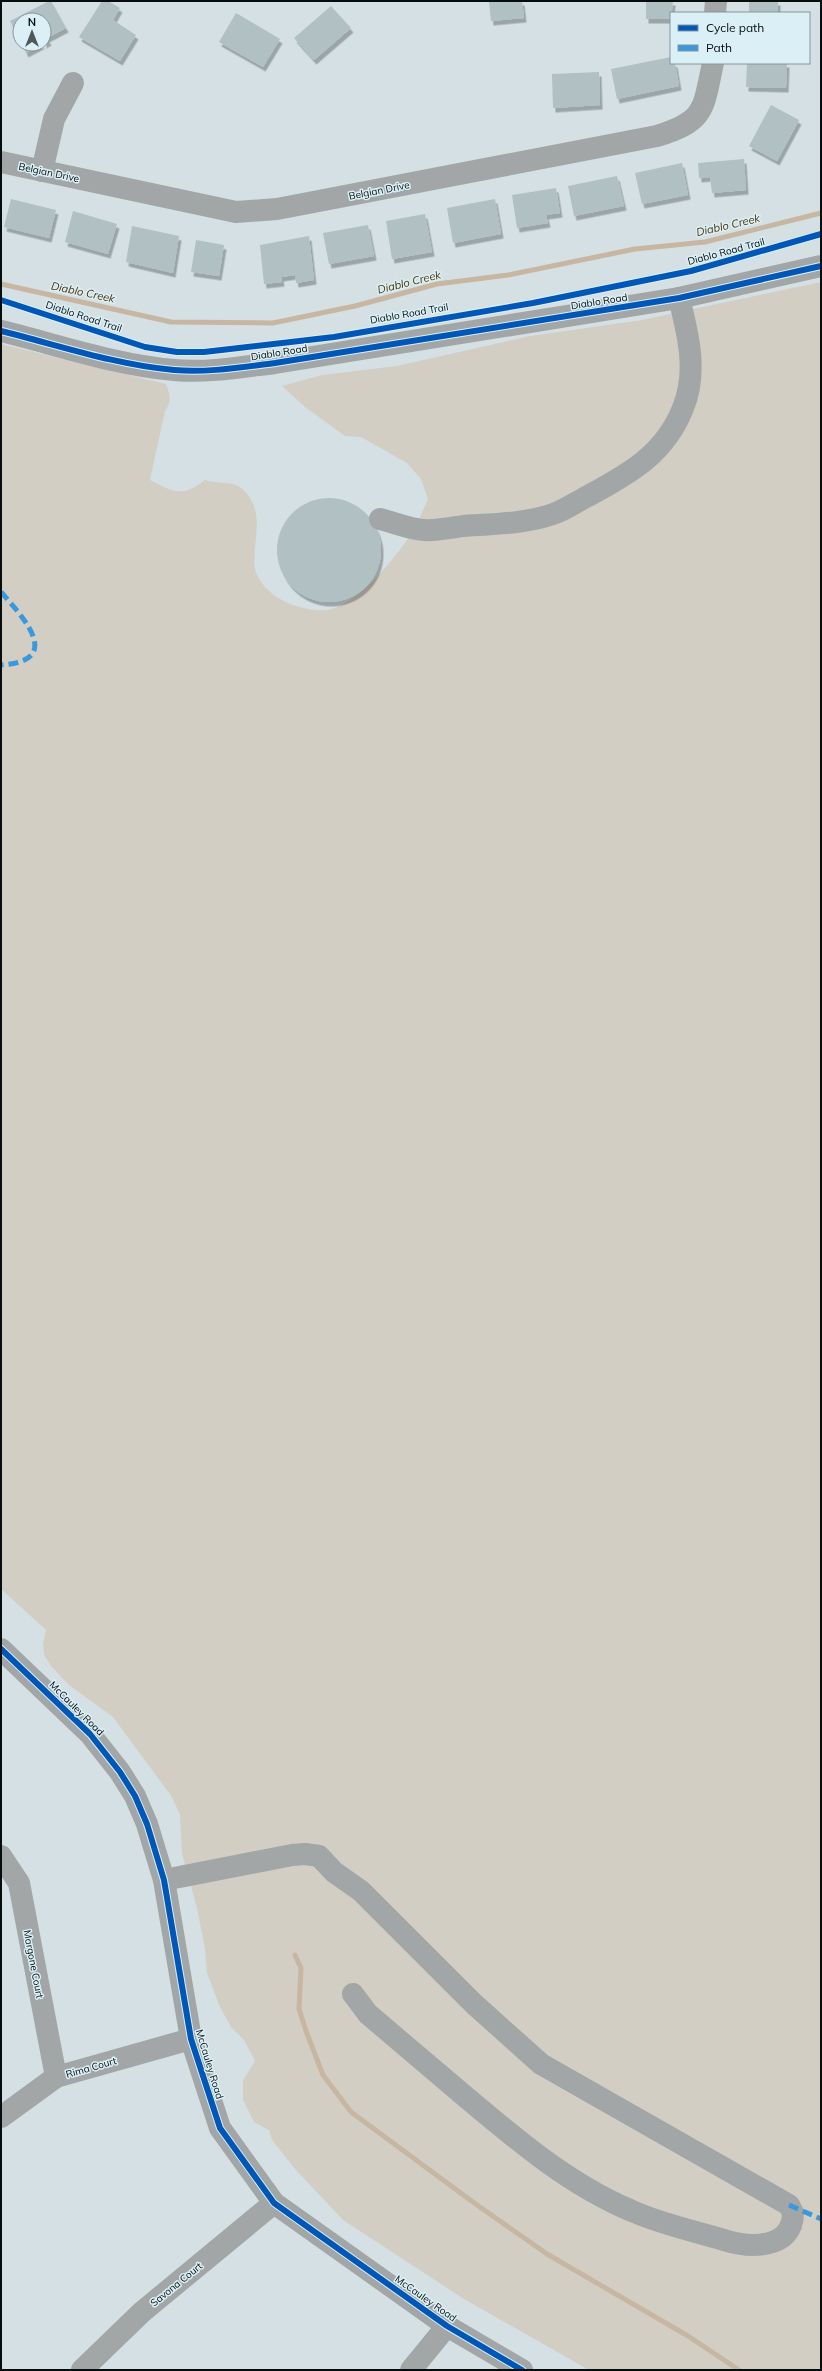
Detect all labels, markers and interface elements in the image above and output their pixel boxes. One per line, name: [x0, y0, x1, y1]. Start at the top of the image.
north arrow: [12, 12, 52, 52]
legend: [670, 12, 810, 64]
text: N: [28, 15, 36, 29]
text: Cycle path: [706, 20, 764, 35]
text: Path: [706, 40, 732, 55]
street label: Belgian Drive: [17, 160, 80, 185]
street label: Belgian Drive: [348, 178, 411, 203]
water label: Diablo Creek: [695, 211, 762, 239]
street label: Diablo Road Trail: [686, 235, 766, 268]
water label: Diablo Creek: [376, 267, 442, 297]
water label: Diablo Creek: [50, 278, 117, 306]
street label: Diablo Road: [570, 291, 628, 312]
street label: Diablo Road Trail: [44, 298, 124, 335]
street label: Diablo Road Trail: [369, 300, 449, 327]
street label: Diablo Road: [250, 342, 308, 363]
street label: McCauley Road: [47, 1678, 107, 1738]
street label: Margone Court: [21, 1929, 47, 2000]
street label: McCauley Road: [193, 2028, 226, 2101]
street label: Rima Court: [64, 2054, 118, 2081]
street label: Savona Court: [148, 2259, 205, 2309]
street label: McCauley Road: [392, 2272, 459, 2324]

